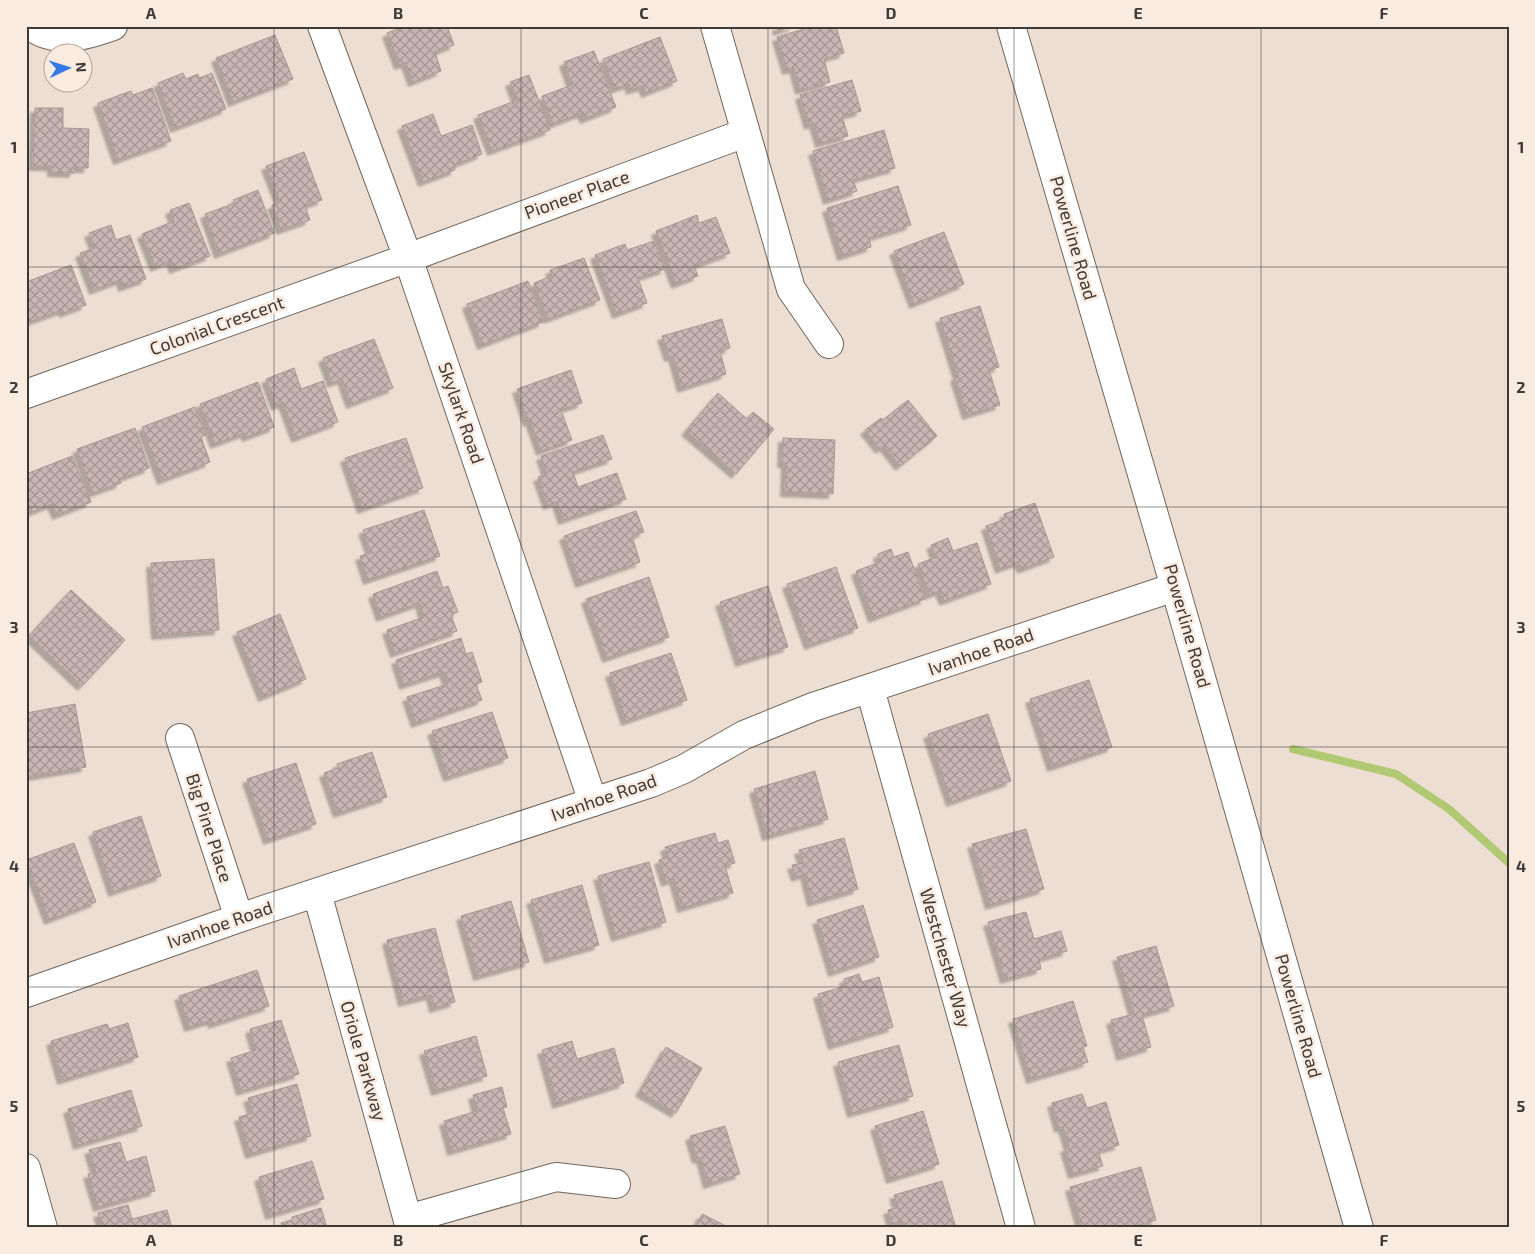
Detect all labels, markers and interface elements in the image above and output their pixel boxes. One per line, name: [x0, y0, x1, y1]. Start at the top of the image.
text: A: [146, 3, 157, 22]
text: B: [393, 3, 403, 22]
text: C: [639, 3, 649, 22]
text: D: [886, 3, 897, 22]
text: E: [1133, 3, 1143, 22]
text: F: [1380, 3, 1389, 22]
north arrow: [42, 42, 92, 92]
text: N: [73, 61, 90, 73]
text: 1: [11, 137, 17, 156]
text: 1: [1518, 137, 1524, 156]
street label: Pioneer Place: [521, 165, 632, 223]
street label: Powerline Road: [1046, 173, 1102, 302]
street label: Colonial Crescent: [146, 290, 287, 360]
street label: Skylark Road: [434, 359, 490, 466]
text: 2: [9, 377, 19, 396]
text: 2: [1516, 377, 1526, 396]
street label: Powerline Road: [1160, 561, 1216, 690]
text: 3: [9, 617, 19, 636]
text: 3: [1516, 617, 1526, 636]
street label: Ivanhoe Road: [925, 623, 1036, 679]
street label: Ivanhoe Road: [548, 769, 659, 825]
street label: Big Pine Place: [182, 771, 238, 885]
text: 4: [9, 856, 19, 875]
text: 4: [1516, 856, 1526, 875]
street label: Westchester Way: [916, 886, 976, 1030]
street label: Ivanhoe Road: [164, 896, 275, 952]
street label: Powerline Road: [1271, 951, 1327, 1080]
street label: Oriole Parkway: [336, 998, 392, 1124]
text: 5: [10, 1096, 19, 1115]
text: 5: [1517, 1096, 1526, 1115]
text: A: [146, 1230, 157, 1249]
text: B: [393, 1230, 403, 1249]
text: C: [639, 1230, 649, 1249]
text: D: [886, 1230, 897, 1249]
text: E: [1133, 1230, 1143, 1249]
text: F: [1380, 1230, 1389, 1249]

